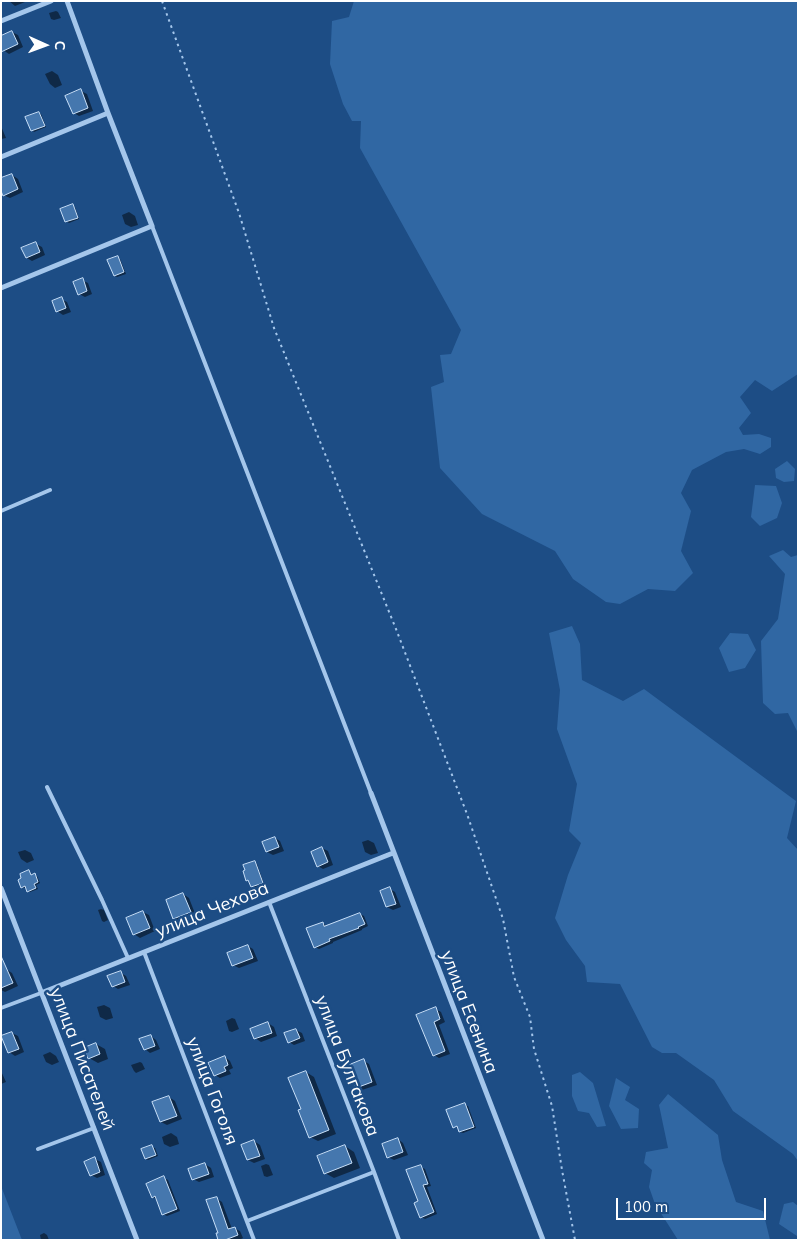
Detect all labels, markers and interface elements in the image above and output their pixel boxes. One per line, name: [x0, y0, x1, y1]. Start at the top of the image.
north arrow: [20, 20, 70, 70]
text: С: [51, 40, 69, 51]
street label: улица Чехова: [152, 877, 272, 943]
street label: улица Есенина: [436, 947, 502, 1077]
street label: улица Писателей: [45, 985, 119, 1133]
street label: улица Булгакова: [310, 992, 384, 1140]
street label: улица Гоголя: [181, 1034, 243, 1148]
scale bar: [619, 1188, 769, 1220]
text: 100 m: [624, 1197, 668, 1216]

